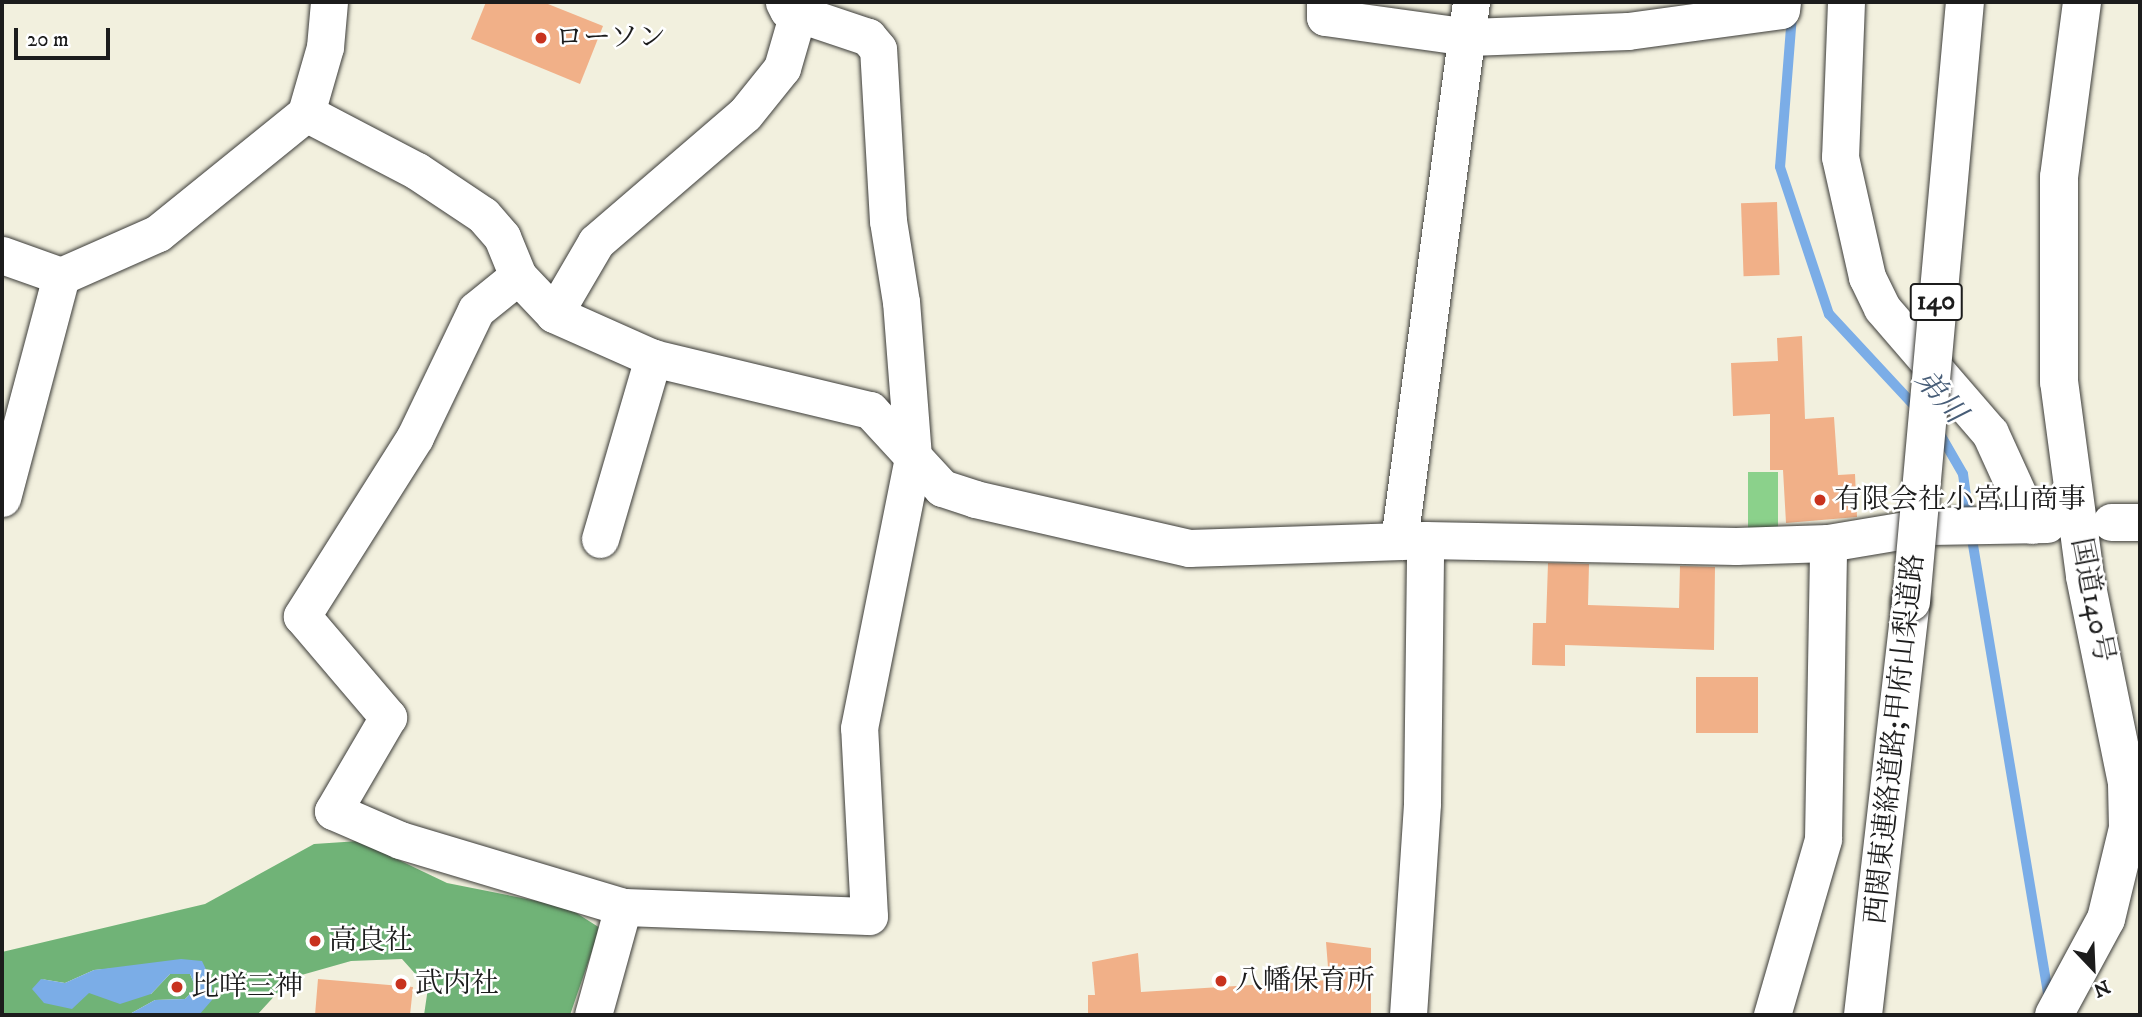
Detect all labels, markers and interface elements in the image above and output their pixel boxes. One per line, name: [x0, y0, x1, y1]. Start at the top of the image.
scale bar: [18, 14, 114, 58]
place label: ローソン: [555, 21, 667, 55]
text: 20 m: [27, 27, 69, 53]
marker: ローソン: [533, 30, 549, 46]
road number: 140: [1908, 280, 1964, 324]
water label: 弟川: [1906, 363, 1972, 431]
place label: 有限会社小宮山商事: [1834, 483, 2086, 517]
marker: 有限会社小宮山商事: [1812, 492, 1828, 508]
street label: 国道140号: [2064, 535, 2120, 665]
street label: 西関東連絡道路;甲府山梨道路: [1859, 552, 1931, 926]
place label: 高良社: [329, 924, 413, 958]
marker: 高良社: [307, 933, 323, 949]
north arrow: [2058, 933, 2128, 1003]
place label: 八幡保育所: [1235, 964, 1375, 998]
place label: 武内社: [415, 967, 499, 1001]
place label: 比咩三神: [191, 970, 303, 1004]
marker: 八幡保育所: [1213, 973, 1229, 989]
text: N: [2090, 974, 2113, 1001]
marker: 武内社: [393, 976, 409, 992]
marker: 比咩三神: [169, 979, 185, 995]

